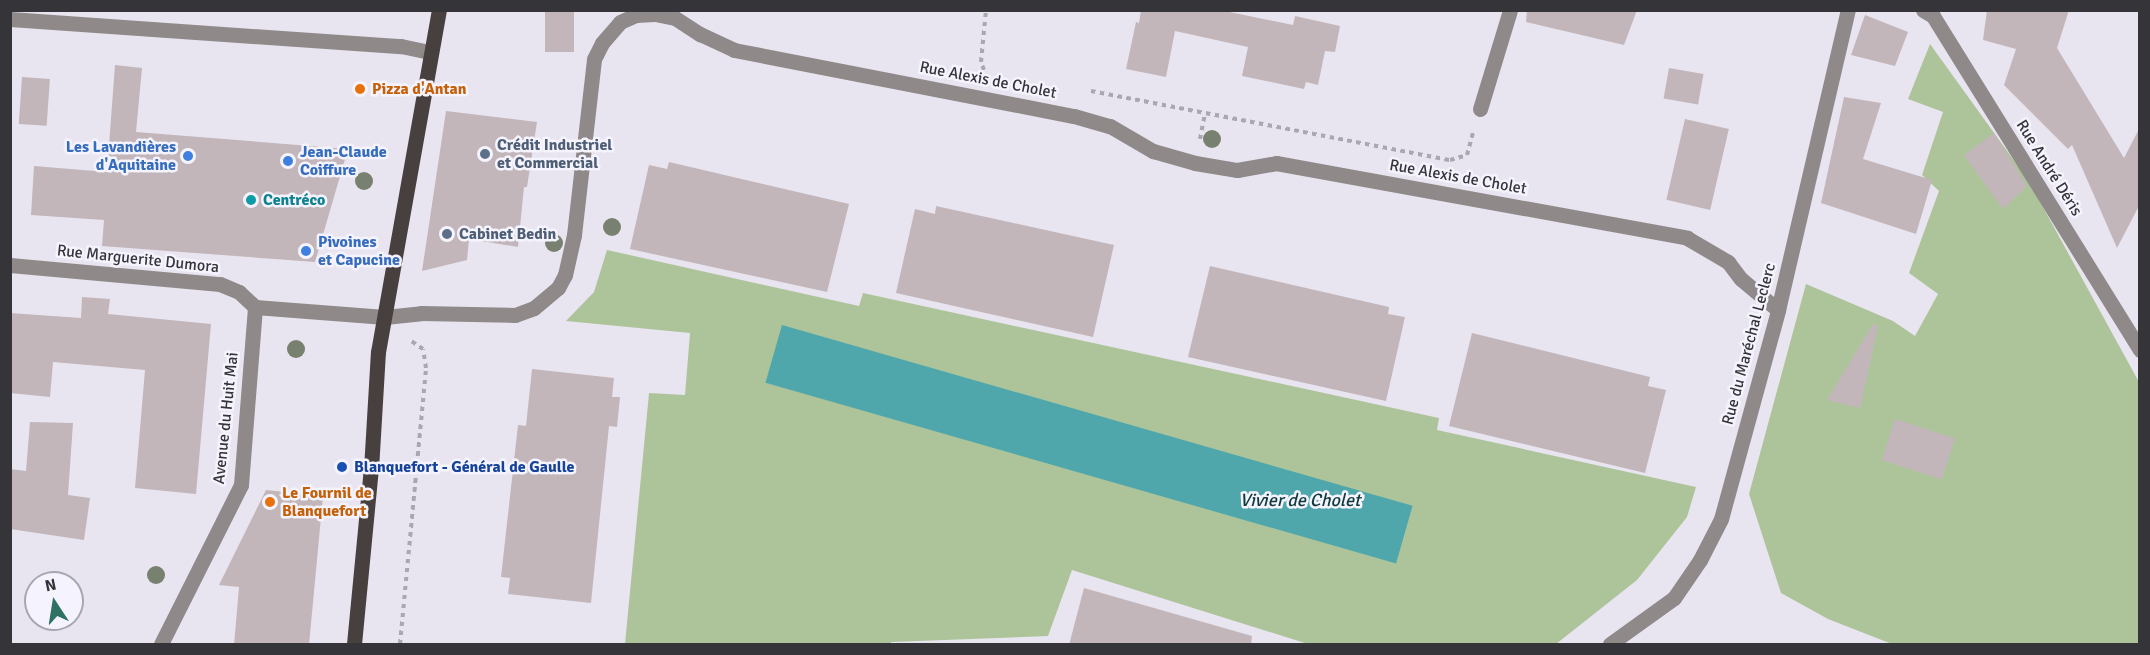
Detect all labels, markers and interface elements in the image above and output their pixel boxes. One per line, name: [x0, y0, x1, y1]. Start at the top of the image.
street label: Rue Alexis de Cholet: [918, 57, 1058, 103]
place label: Pizza d'Antan: [372, 79, 467, 99]
marker: Pizza d'Antan: [353, 82, 367, 96]
street label: Rue André Déris: [2012, 116, 2086, 220]
place label: Crédit Industriel et Commercial: [497, 135, 612, 173]
place label: Les Lavandières d'Aquitaine: [66, 137, 176, 175]
place label: Jean-Claude Coiffure: [300, 142, 387, 180]
marker: Crédit Industriel et Commercial: [478, 147, 492, 161]
marker: Les Lavandières d'Aquitaine: [181, 149, 195, 163]
marker: Jean-Claude Coiffure: [281, 154, 295, 168]
street label: Rue Alexis de Cholet: [1388, 155, 1528, 199]
place label: Centréco: [263, 190, 325, 210]
marker: Centréco: [244, 193, 258, 207]
place label: Cabinet Bedin: [459, 224, 556, 244]
marker: Cabinet Bedin: [440, 227, 454, 241]
place label: Pivoines et Capucine: [318, 232, 400, 270]
street label: Rue Marguerite Dumora: [56, 241, 220, 277]
marker: Pivoines et Capucine: [299, 244, 313, 258]
street label: Rue du Maréchal Leclerc: [1718, 261, 1780, 427]
street label: Avenue du Huit Mai: [210, 351, 242, 485]
place label: Blanquefort - Général de Gaulle: [354, 457, 574, 477]
marker: Blanquefort - Général de Gaulle: [335, 460, 349, 474]
place label: Le Fournil de Blanquefort: [282, 483, 372, 521]
water label: Vivier de Cholet: [1240, 489, 1360, 511]
marker: Le Fournil de Blanquefort: [263, 495, 277, 509]
north arrow: [24, 571, 84, 631]
text: N: [43, 574, 58, 596]

